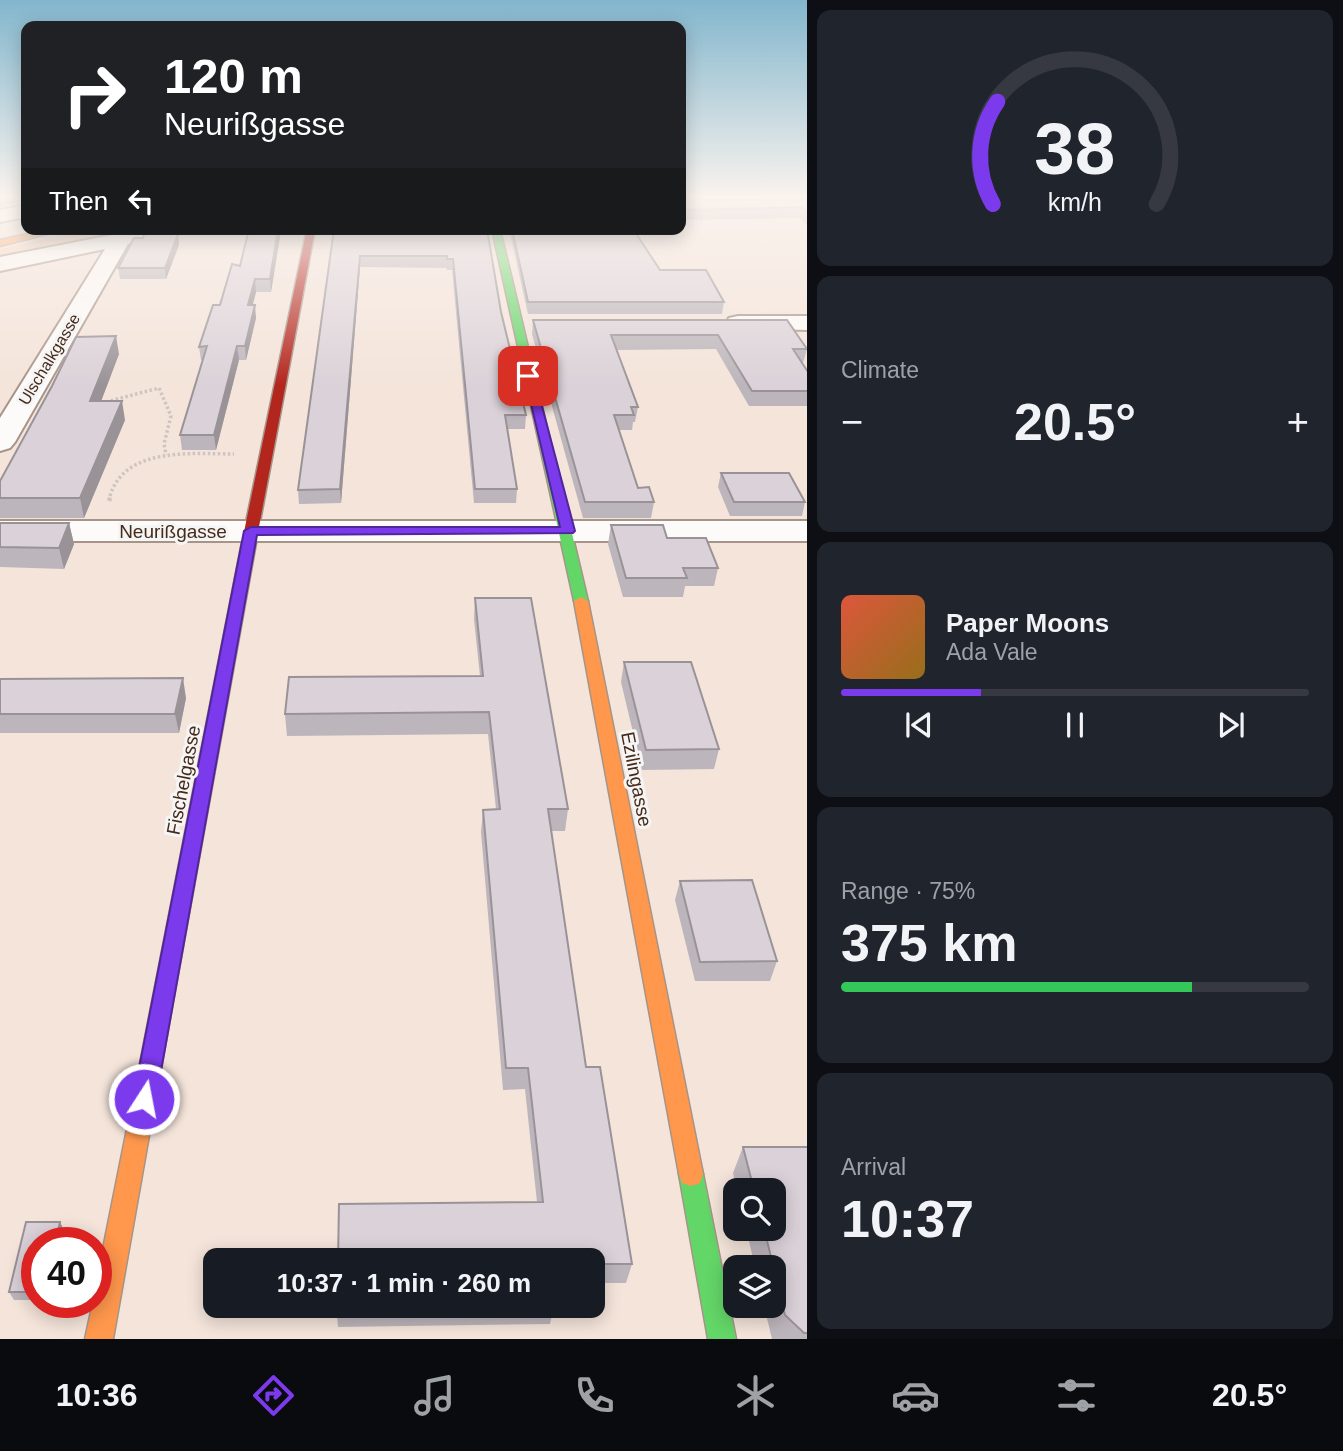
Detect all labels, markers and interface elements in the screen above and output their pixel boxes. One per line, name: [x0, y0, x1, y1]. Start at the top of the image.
icon: right: [49, 49, 140, 140]
text: 120 m: [164, 49, 303, 103]
text: Neurißgasse: [164, 106, 345, 142]
text: 38: [1035, 108, 1115, 189]
icon: left: [122, 182, 160, 220]
text: Then: [49, 186, 108, 216]
text: km/h: [1048, 188, 1102, 216]
street label: Ulschalkgasse: [16, 311, 83, 408]
pin: [498, 346, 558, 406]
icon: arrive: [509, 357, 547, 395]
text: Climate: [841, 357, 919, 383]
text: 20.5°: [1014, 393, 1136, 451]
text: −: [841, 401, 863, 443]
text: +: [1287, 401, 1309, 443]
street label: Neurißgasse: [119, 521, 227, 542]
text: Paper Moons: [946, 608, 1109, 638]
text: Ada Vale: [946, 639, 1038, 665]
icon: previous: [900, 706, 938, 744]
icon: pause: [1056, 706, 1094, 744]
icon: next: [1212, 706, 1250, 744]
street label: Fischelgasse: [163, 724, 204, 837]
street label: Ezilingasse: [617, 730, 656, 828]
text: Range · 75%: [841, 878, 975, 904]
text: 375 km: [841, 914, 1017, 972]
position arrow: [107, 1062, 181, 1136]
text: Arrival: [841, 1154, 906, 1180]
map controls: [723, 1178, 786, 1318]
button: search: [723, 1178, 786, 1241]
text: 10:37: [841, 1190, 974, 1248]
speed limit sign: 40: [21, 1227, 112, 1318]
button: layers: [723, 1255, 786, 1318]
text: 10:37 · 1 min · 260 m: [277, 1268, 531, 1298]
icon: directions: [249, 1371, 298, 1420]
icon: music: [410, 1371, 459, 1420]
icon: phone: [570, 1371, 619, 1420]
icon: climate: [731, 1371, 780, 1420]
icon: car: [891, 1371, 940, 1420]
icon: filters: [1052, 1371, 1101, 1420]
text: 10:36: [56, 1377, 138, 1413]
text: 20.5°: [1212, 1377, 1287, 1413]

